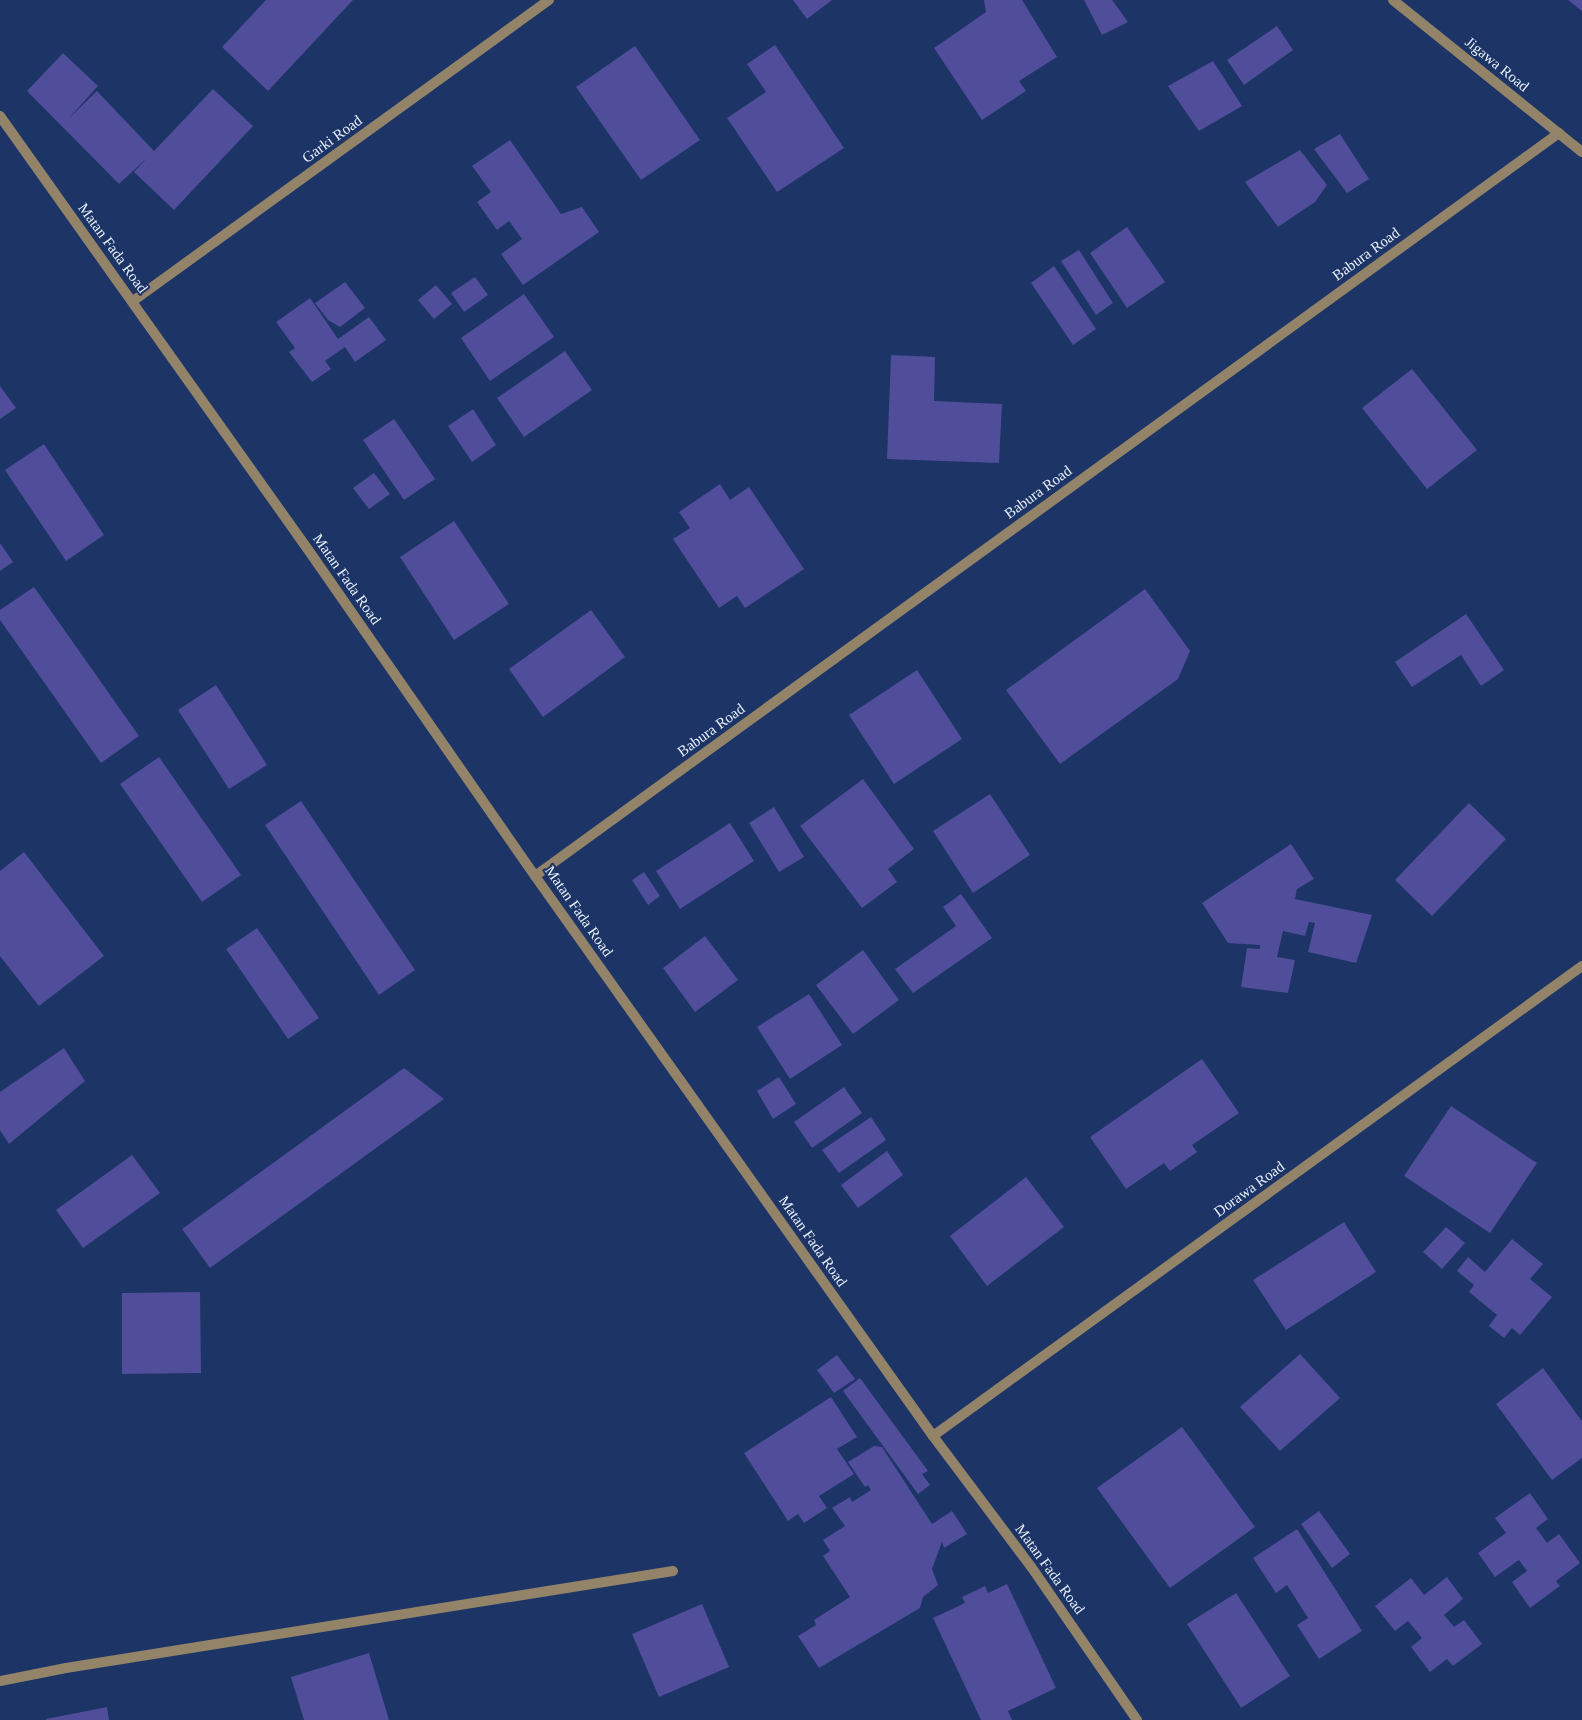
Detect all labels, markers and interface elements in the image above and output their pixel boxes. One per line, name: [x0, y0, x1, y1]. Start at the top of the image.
street label: Jigawa Road: [1462, 34, 1532, 95]
street label: Garki Road: [299, 112, 365, 166]
street label: Matan Fada Road: [75, 200, 151, 296]
street label: Babura Road: [1329, 224, 1403, 284]
street label: Babura Road: [1001, 462, 1075, 522]
street label: Matan Fada Road: [310, 531, 384, 628]
street label: Babura Road: [674, 700, 748, 760]
street label: Matan Fada Road: [542, 863, 616, 960]
street label: Dorawa Road: [1211, 1158, 1288, 1220]
street label: Matan Fada Road: [776, 1193, 850, 1290]
street label: Matan Fada Road: [1012, 1521, 1088, 1617]

